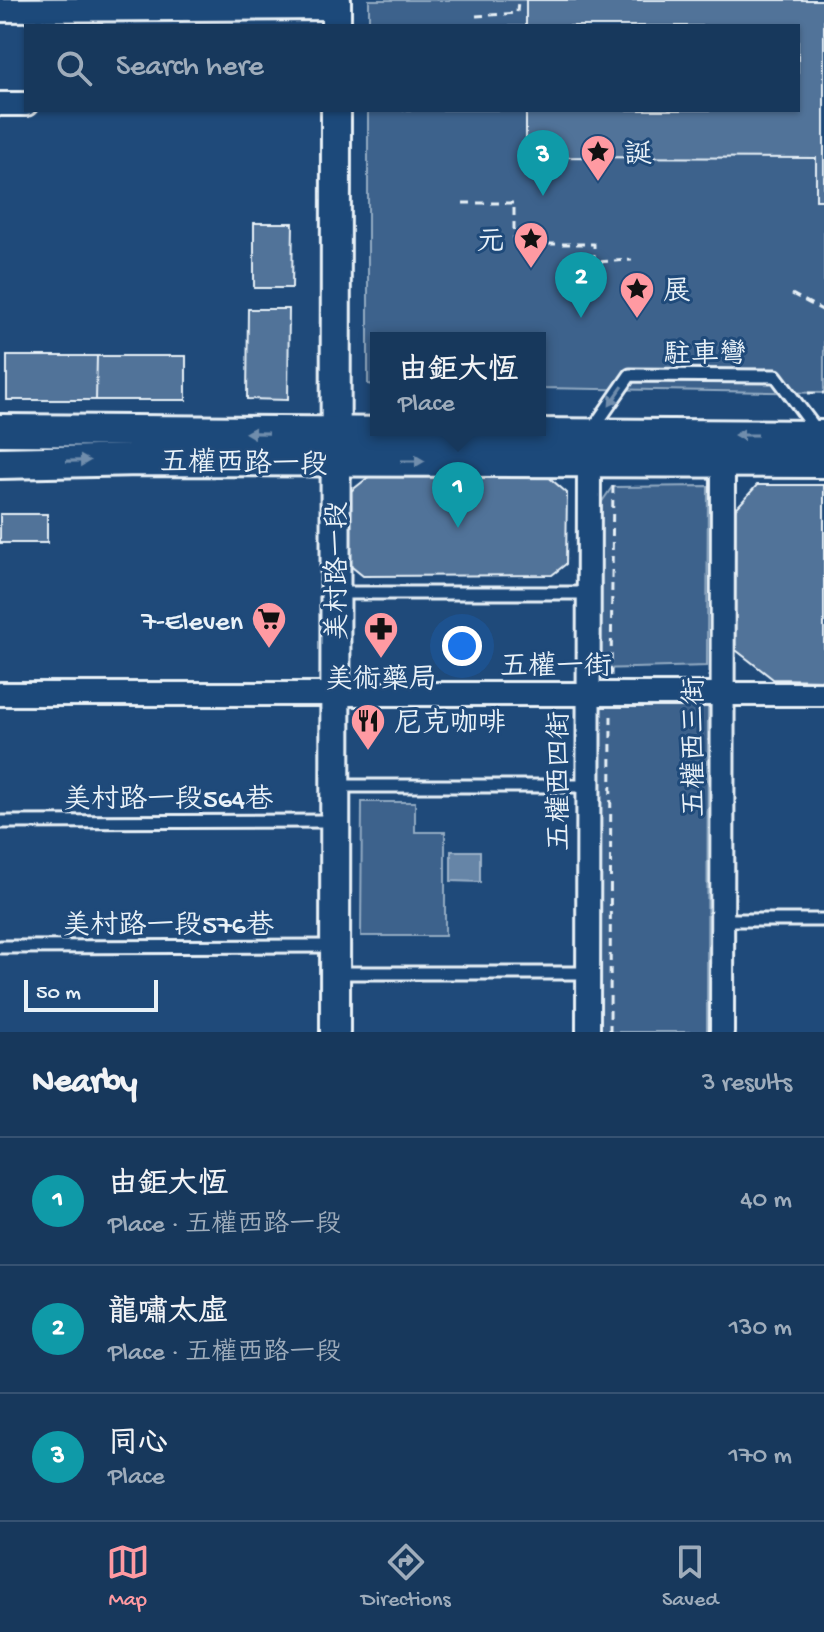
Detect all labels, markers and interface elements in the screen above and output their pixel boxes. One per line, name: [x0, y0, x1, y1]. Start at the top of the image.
search box: [24, 24, 800, 112]
icon: search: [52, 46, 96, 90]
text: Search here: [116, 51, 264, 86]
pin: 3: [517, 130, 569, 196]
place icon: 誕: [579, 133, 617, 183]
place label: 誕: [624, 140, 652, 173]
place icon: 元: [512, 220, 550, 270]
place label: 元: [477, 227, 505, 260]
pin: 2: [555, 252, 607, 318]
place icon: 展: [618, 270, 656, 320]
place label: 展: [663, 277, 691, 310]
popup: [370, 332, 546, 436]
street label: 駐車彎: [663, 338, 747, 373]
text: 由鉅大恆: [398, 355, 518, 390]
one-way arrow: [609, 385, 624, 406]
text: Place: [398, 390, 455, 421]
one-way arrow: [244, 427, 269, 439]
one-way arrow: [733, 429, 758, 442]
street label: 五權西路一段: [160, 446, 328, 483]
one-way arrow: [66, 455, 91, 468]
one-way arrow: [401, 455, 426, 467]
pin: 1: [432, 462, 484, 528]
street label: 美村路一段: [321, 501, 356, 641]
supermarket icon: 7-Eleven: [250, 600, 288, 650]
place label: 7-Eleven: [140, 607, 244, 640]
pharmacy icon: 美術藥局: [362, 610, 400, 660]
your location: [442, 626, 482, 666]
street label: 五權一街: [500, 651, 612, 685]
place label: 美術藥局: [325, 664, 437, 698]
street label: 五權西三街: [679, 677, 713, 817]
restaurant icon: 尼克咖啡: [349, 702, 387, 752]
place label: 尼克咖啡: [394, 707, 506, 742]
street label: 五權西四街: [544, 711, 578, 851]
street label: 美村路一段564巷: [63, 783, 274, 818]
street label: 美村路一段576巷: [62, 909, 275, 944]
scale bar: [24, 976, 158, 1012]
text: 50 m: [36, 981, 81, 1007]
text: Nearby: [32, 1064, 137, 1104]
text: 3 results: [702, 1069, 792, 1100]
text: 由鉅大恆: [108, 1169, 228, 1204]
text: 1: [53, 1186, 63, 1217]
text: 40 m: [740, 1186, 792, 1217]
text: Place · 五權西路一段: [108, 1211, 341, 1242]
text: 龍嘯太虛: [108, 1297, 228, 1332]
text: 2: [52, 1314, 64, 1345]
text: 130 m: [729, 1314, 792, 1345]
text: Place · 五權西路一段: [108, 1339, 341, 1370]
text: 同心: [108, 1428, 168, 1463]
text: 3: [51, 1442, 65, 1473]
text: 170 m: [729, 1442, 792, 1473]
text: Place: [108, 1463, 165, 1494]
tab: Map: [106, 1540, 150, 1614]
tab: Directions: [361, 1540, 451, 1614]
tab: Saved: [662, 1540, 718, 1614]

